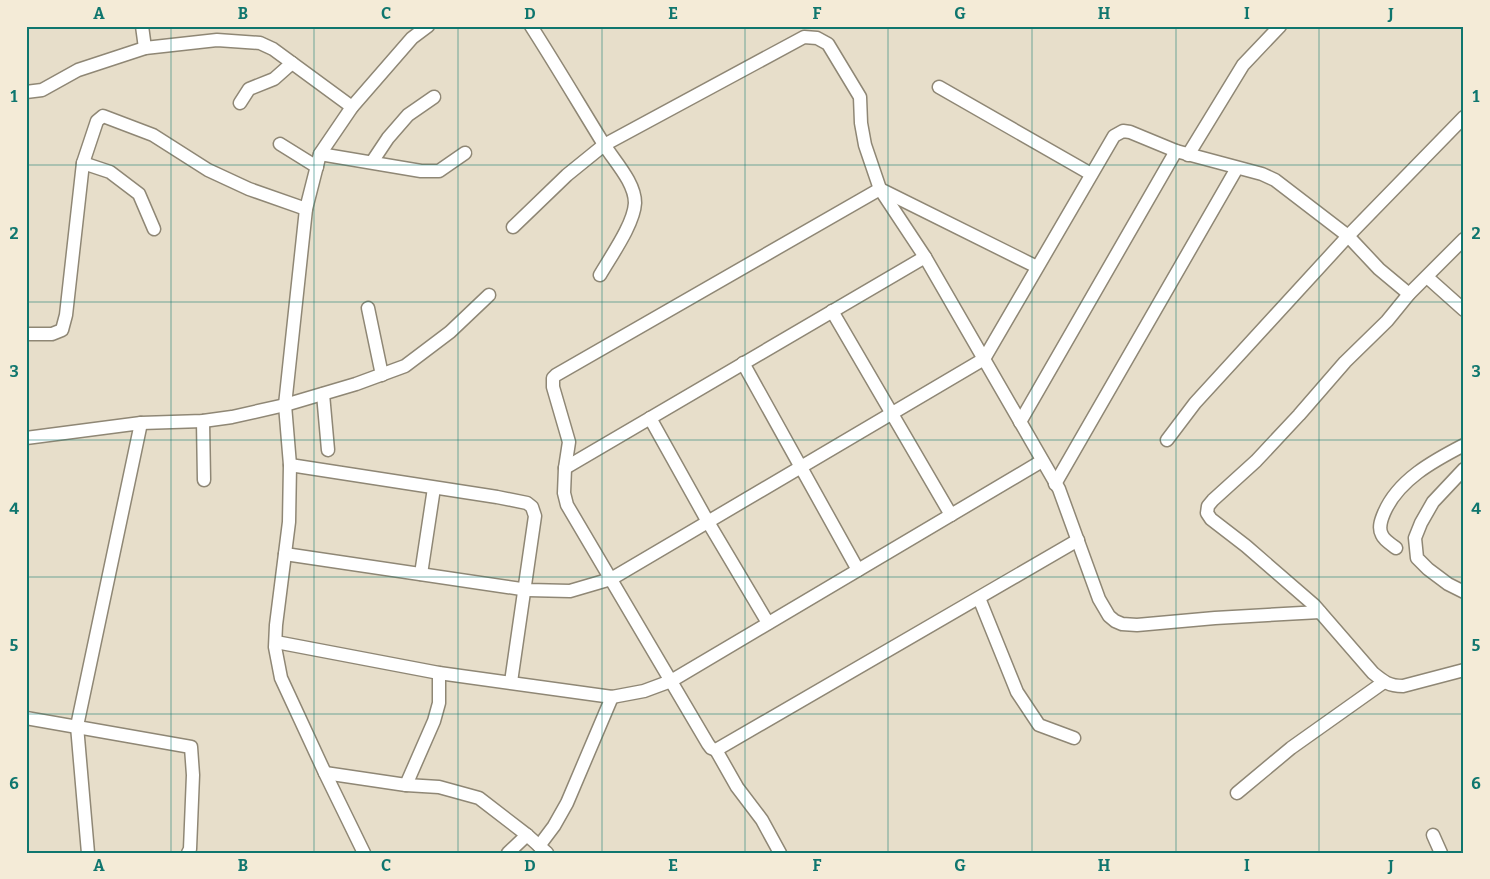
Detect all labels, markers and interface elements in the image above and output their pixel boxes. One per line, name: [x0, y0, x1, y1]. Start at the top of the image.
text: A: [93, 4, 105, 23]
text: B: [238, 4, 248, 23]
text: C: [381, 4, 391, 23]
text: D: [524, 4, 536, 23]
text: E: [668, 4, 678, 23]
text: F: [813, 4, 822, 23]
text: G: [954, 4, 966, 23]
text: H: [1098, 4, 1111, 23]
text: I: [1244, 4, 1250, 23]
text: J: [1387, 4, 1394, 23]
text: 1: [11, 87, 18, 106]
text: 1: [1473, 87, 1480, 106]
text: 2: [9, 224, 19, 243]
text: 2: [1471, 224, 1481, 243]
text: 3: [9, 362, 19, 381]
text: 3: [1471, 362, 1481, 381]
text: 4: [9, 499, 19, 518]
text: 4: [1471, 499, 1481, 518]
text: 5: [10, 636, 19, 655]
text: 5: [1472, 636, 1481, 655]
text: 6: [9, 774, 19, 793]
text: 6: [1471, 774, 1481, 793]
text: A: [93, 856, 105, 875]
text: B: [238, 856, 248, 875]
text: C: [381, 856, 391, 875]
text: D: [524, 856, 536, 875]
text: E: [668, 856, 678, 875]
text: F: [813, 856, 822, 875]
text: G: [954, 856, 966, 875]
text: H: [1098, 856, 1111, 875]
text: I: [1244, 856, 1250, 875]
text: J: [1387, 856, 1394, 875]

